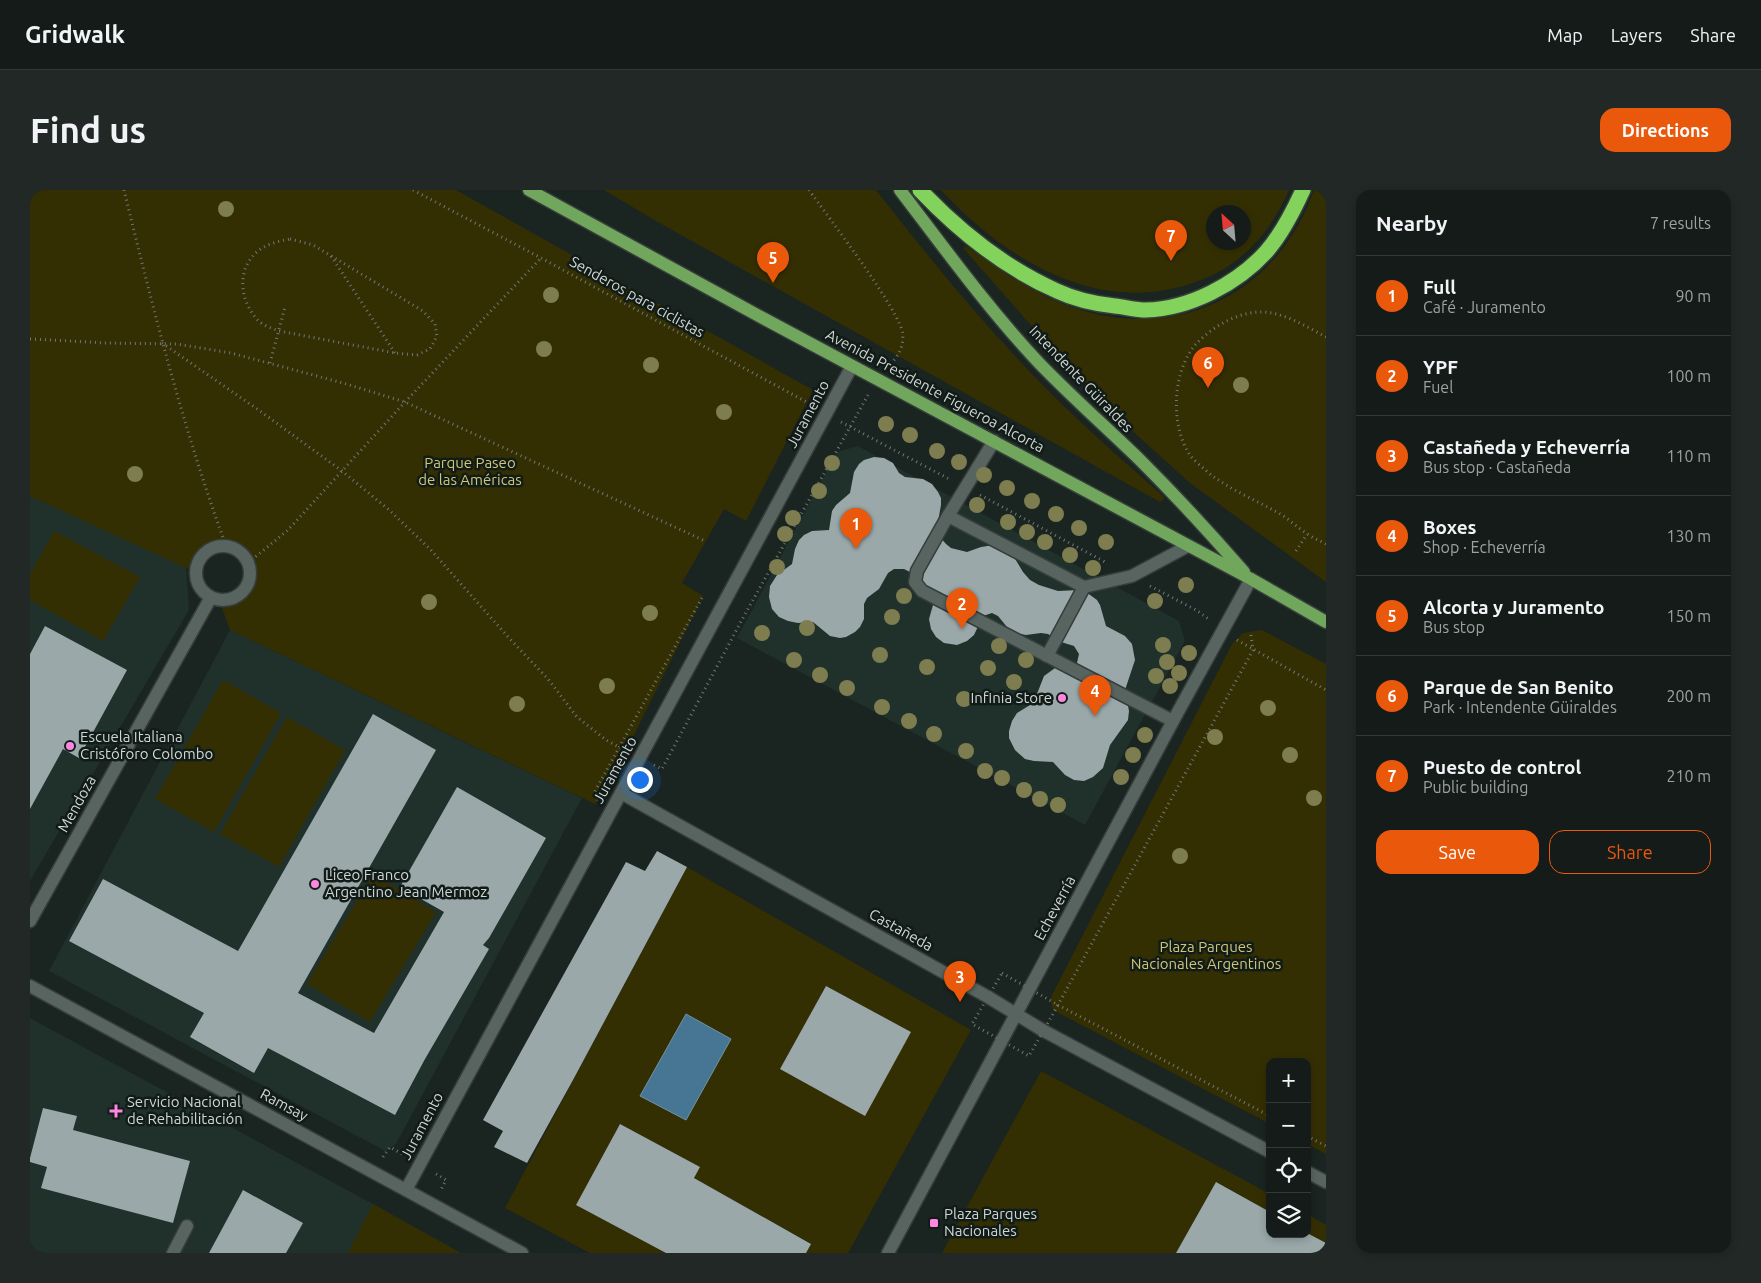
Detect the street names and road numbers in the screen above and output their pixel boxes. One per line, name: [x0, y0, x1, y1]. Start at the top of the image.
street label: Senderos para ciclistas: [567, 252, 707, 341]
street label: Intendente Güiraldes: [1026, 322, 1137, 435]
street label: Avenida Presidente Figueroa Alcorta: [823, 326, 1047, 456]
street label: Juramento: [783, 377, 832, 450]
street label: Juramento: [589, 733, 640, 806]
street label: Mendoza: [54, 773, 99, 835]
street label: Echeverría: [1031, 873, 1079, 943]
street label: Castañeda: [866, 905, 936, 954]
street label: Ramsay: [258, 1085, 311, 1124]
street label: Juramento: [397, 1089, 446, 1162]

